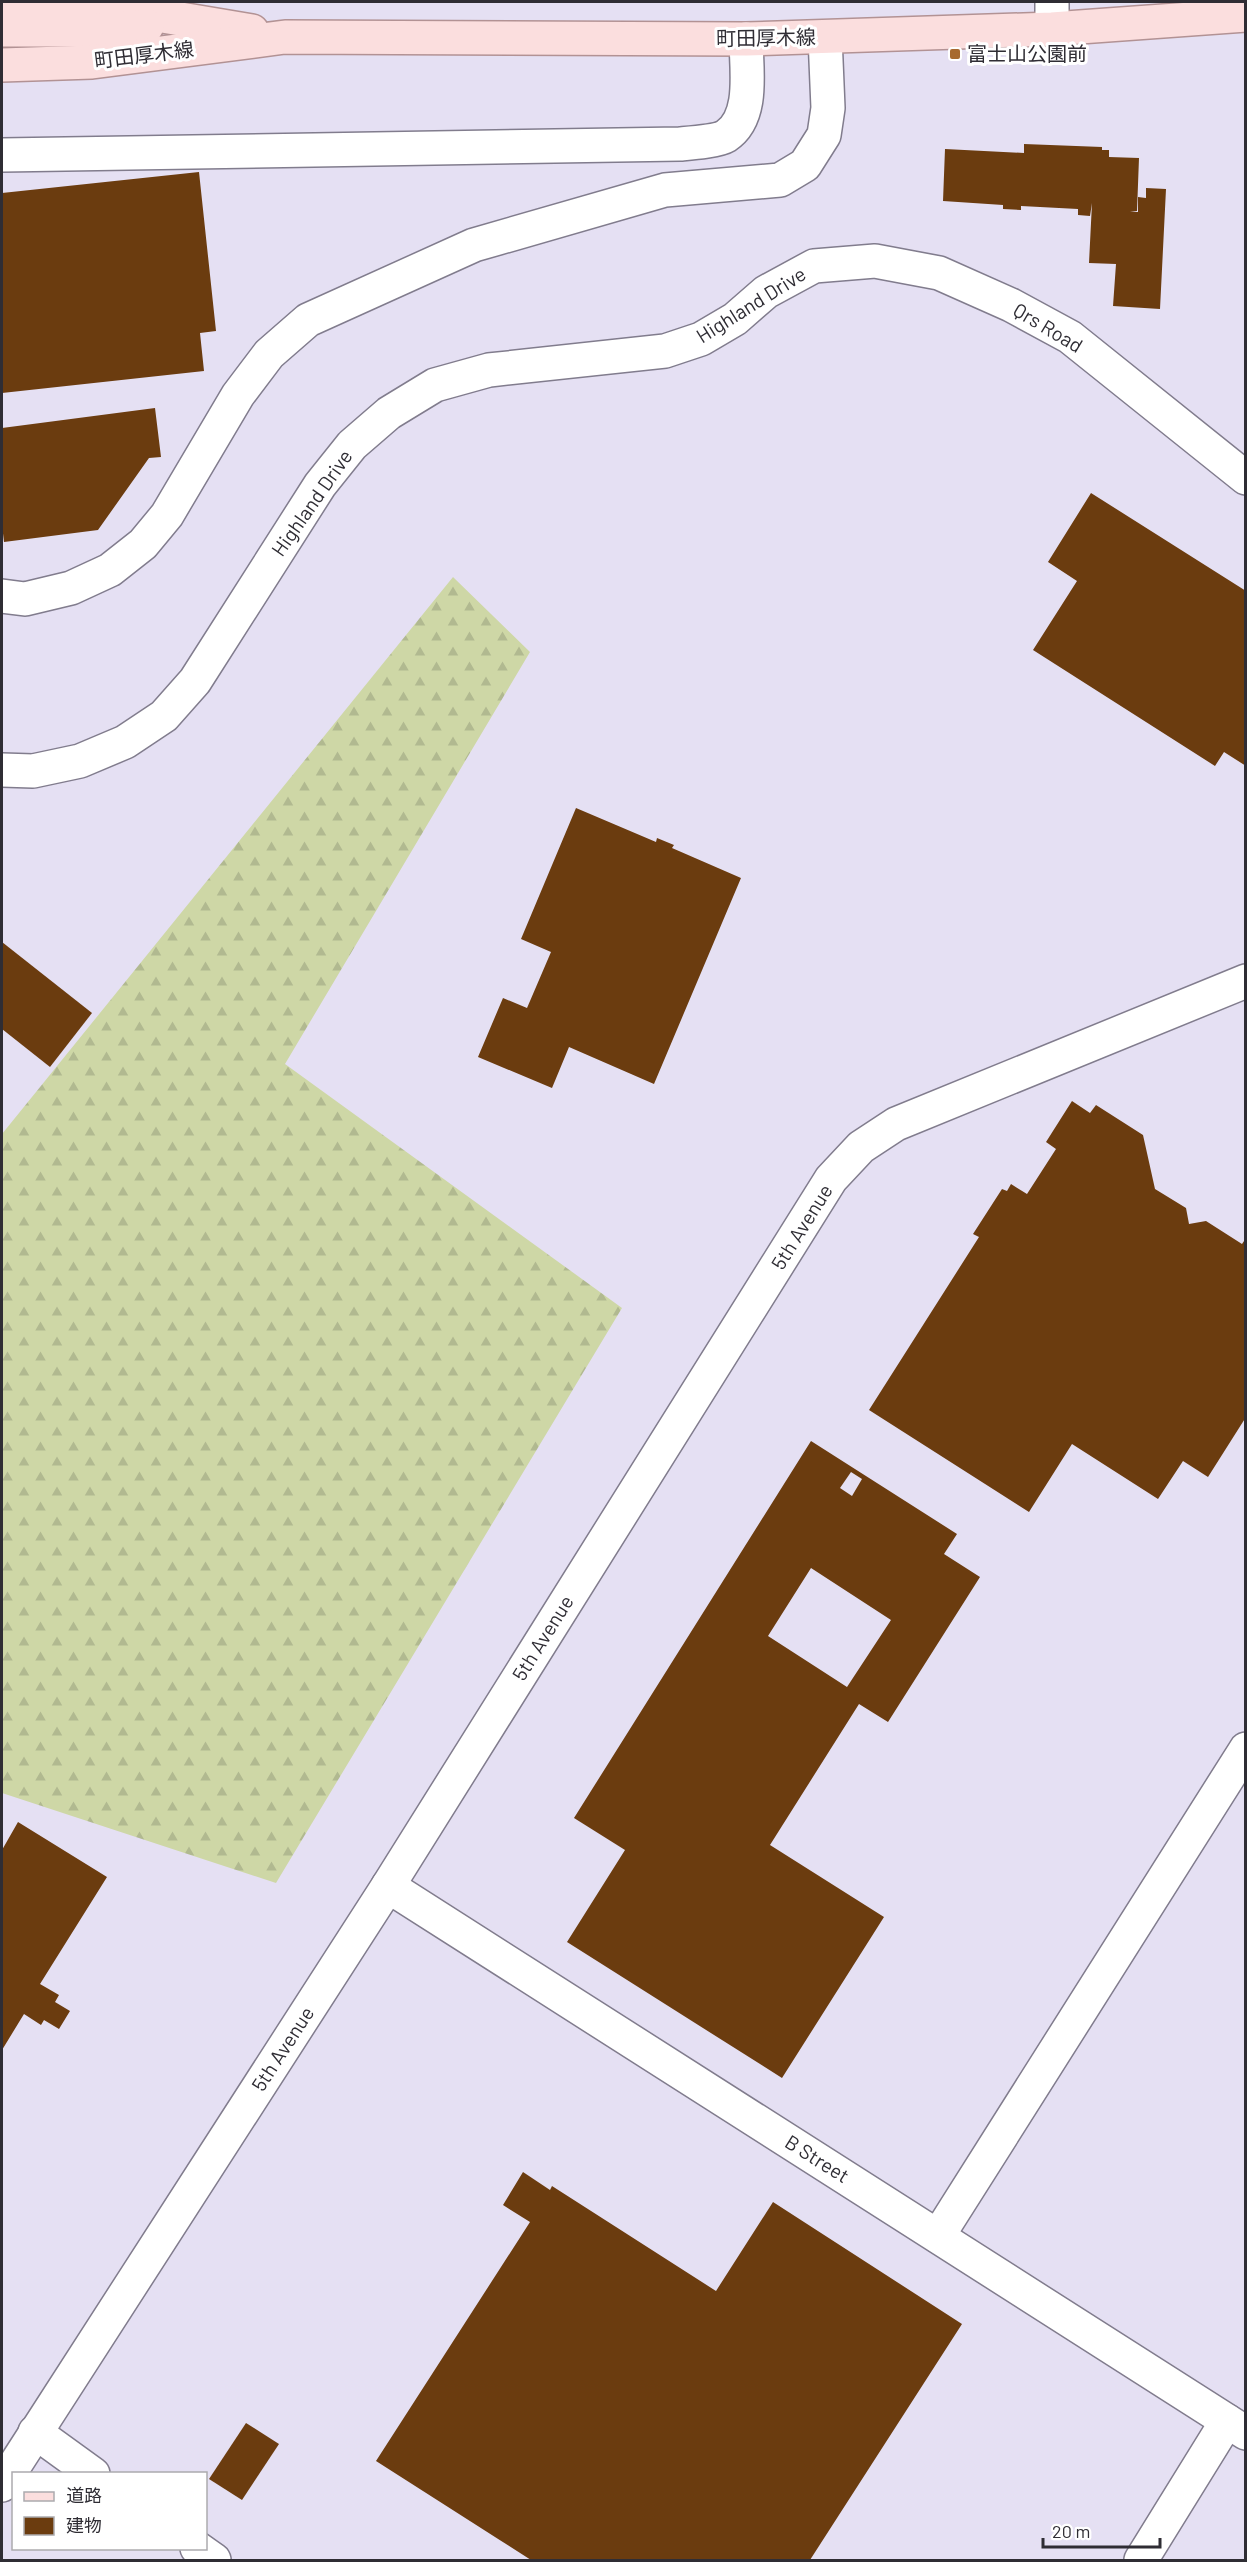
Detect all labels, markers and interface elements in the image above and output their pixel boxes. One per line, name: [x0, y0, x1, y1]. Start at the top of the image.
street label: 町田厚木線: [716, 24, 816, 50]
street label: 町田厚木線: [93, 36, 195, 72]
place label: 富士山公園前: [967, 41, 1087, 65]
marker: 富士山公園前: [948, 47, 962, 61]
street label: Highland Drive: [691, 261, 810, 347]
street label: Qrs Road: [1010, 297, 1088, 357]
street label: Highland Drive: [266, 445, 357, 560]
street label: 5th Avenue: [766, 1179, 837, 1273]
street label: 5th Avenue: [507, 1590, 578, 1684]
street label: 5th Avenue: [246, 2002, 318, 2095]
street label: B Street: [781, 2129, 854, 2187]
legend: [12, 2472, 207, 2550]
text: 道路: [66, 2484, 102, 2506]
scale bar: [1043, 2511, 1160, 2549]
text: 建物: [66, 2514, 102, 2536]
text: 20 m: [1052, 2520, 1090, 2542]

